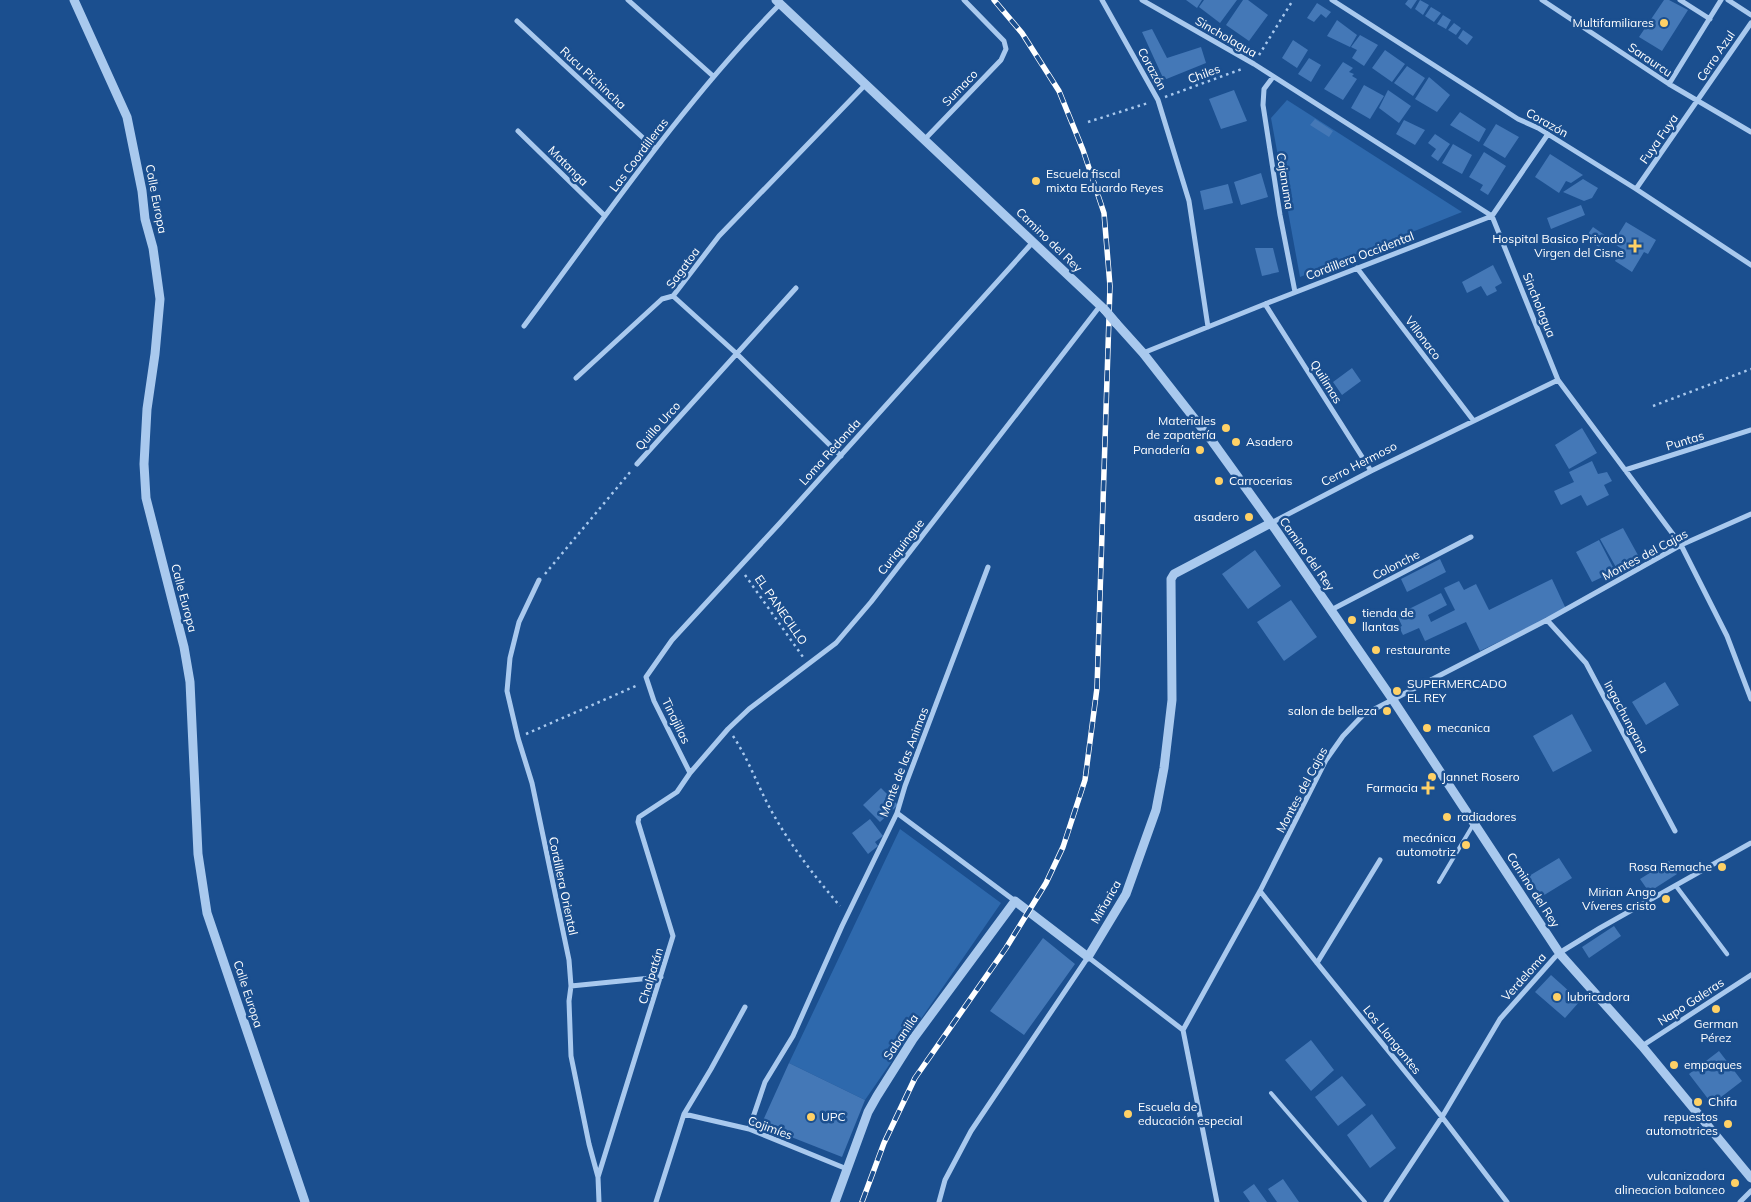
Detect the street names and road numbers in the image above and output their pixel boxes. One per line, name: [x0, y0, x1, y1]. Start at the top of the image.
street label: Sincholagua: [1193, 13, 1260, 60]
street label: Cerro Azul: [1693, 28, 1738, 84]
street label: Saraurcu: [1625, 39, 1675, 80]
street label: Rucu Pichincha: [557, 43, 630, 112]
street label: Corazón: [1135, 45, 1170, 93]
street label: Chiles: [1186, 61, 1222, 86]
street label: Sumaco: [939, 66, 981, 109]
street label: Corazón: [1523, 105, 1571, 140]
street label: Fuya Fuya: [1636, 111, 1681, 166]
street label: Las Coordilleras: [606, 115, 671, 194]
street label: Matanga: [545, 143, 591, 189]
street label: Cajanuma: [1274, 152, 1297, 210]
street label: Calle Europa: [142, 163, 171, 235]
street label: Camino del Rey: [1013, 204, 1086, 275]
street label: Cordillera Occidental: [1304, 228, 1416, 283]
street label: Sagatoa: [663, 244, 703, 291]
street label: Sincholagua: [1520, 270, 1559, 339]
street label: Villonaco: [1402, 313, 1445, 363]
street label: Quilimas: [1307, 357, 1346, 406]
street label: Quillo Urco: [632, 398, 684, 453]
street label: Loma Redonda: [796, 415, 863, 488]
street label: Puntas: [1664, 428, 1706, 453]
street label: Cerro Hermoso: [1318, 438, 1399, 489]
street label: Camino del Rey: [1277, 514, 1339, 594]
street label: Curiquingue: [874, 516, 927, 578]
street label: Montes del Cajas: [1599, 526, 1690, 583]
street label: Colonche: [1370, 546, 1422, 583]
street label: Calle Europa: [168, 562, 201, 634]
street label: EL PANECILLO: [752, 572, 811, 647]
street label: Ingachungana: [1601, 678, 1652, 756]
street label: Tinajillas: [659, 696, 694, 746]
street label: Monte de las Animas: [876, 705, 931, 819]
street label: Montes del Cajas: [1273, 744, 1330, 835]
street label: Cordillera Oriental: [546, 835, 581, 936]
street label: Camino del Rey: [1504, 849, 1564, 931]
street label: Miñarica: [1087, 877, 1124, 926]
street label: Chalpatán: [635, 946, 666, 1006]
street label: Verdeloma: [1498, 949, 1549, 1004]
street label: Calle Europa: [231, 958, 266, 1030]
street label: Napo Galeras: [1655, 975, 1727, 1029]
street label: Los Llangantes: [1360, 1002, 1425, 1077]
street label: Sabanilla: [880, 1011, 921, 1062]
street label: Cojimíes: [746, 1113, 794, 1142]

